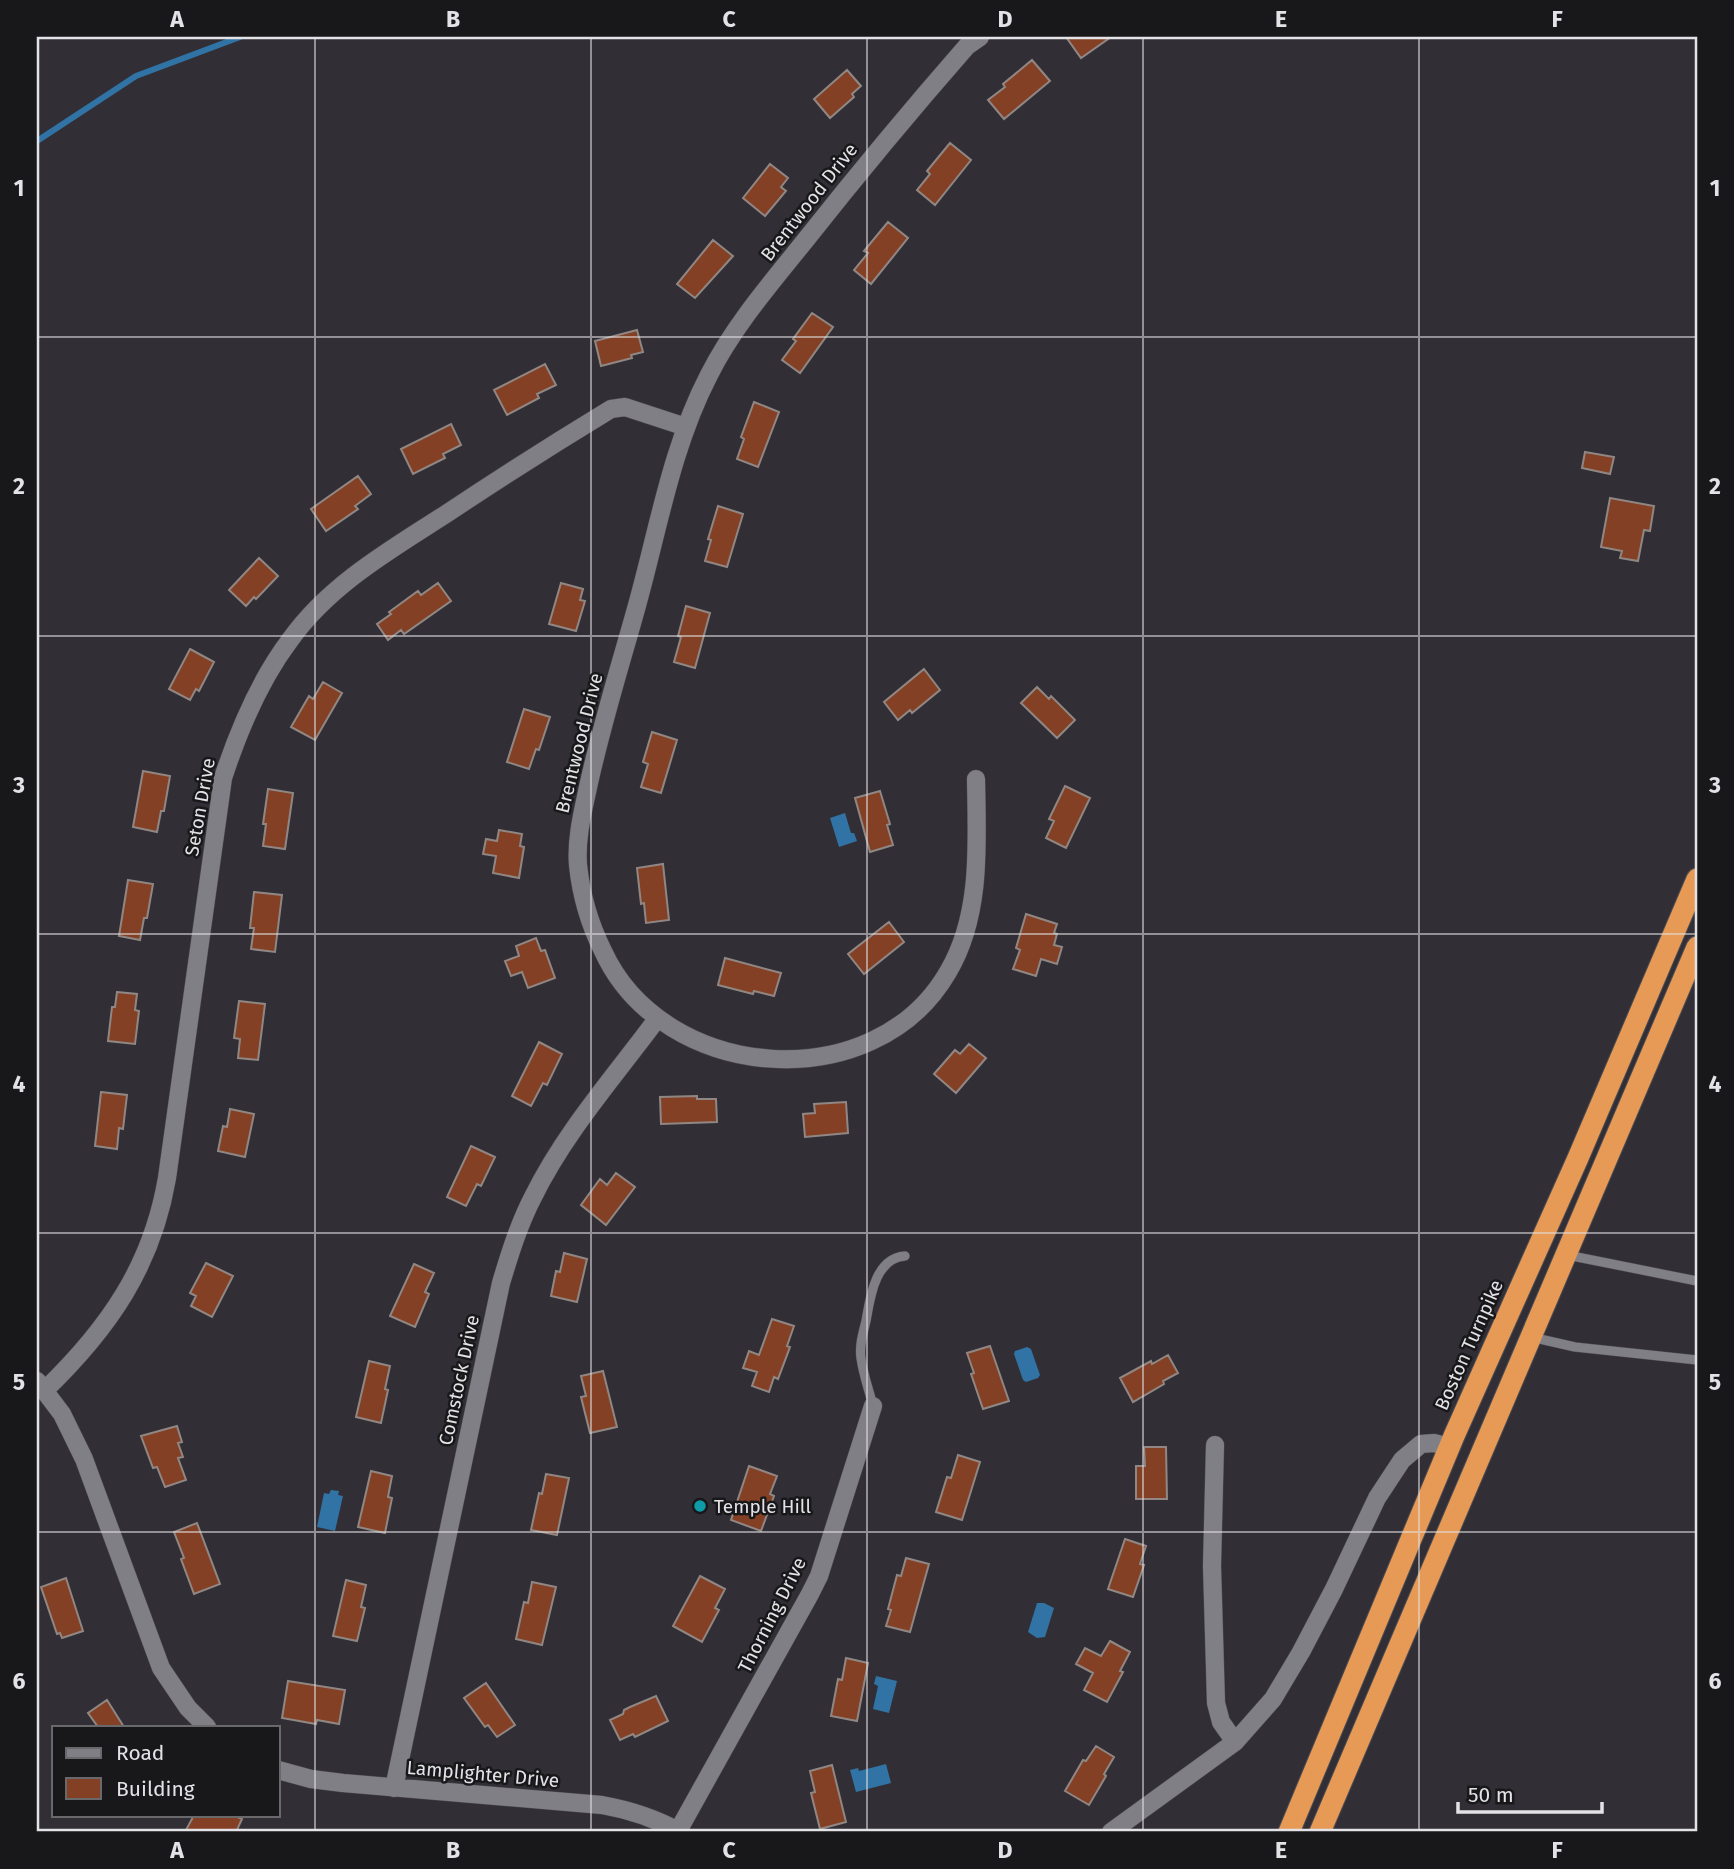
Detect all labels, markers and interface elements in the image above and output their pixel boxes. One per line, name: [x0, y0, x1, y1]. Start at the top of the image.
text: A: [169, 5, 184, 33]
text: B: [446, 5, 460, 33]
text: C: [722, 5, 736, 33]
text: D: [998, 5, 1013, 33]
text: E: [1275, 5, 1287, 33]
text: F: [1551, 5, 1563, 33]
street label: Brentwood Drive: [756, 138, 862, 266]
text: 1: [14, 174, 24, 202]
text: 1: [1710, 174, 1720, 202]
text: 2: [13, 472, 25, 500]
text: 2: [1709, 472, 1721, 500]
street label: Brentwood Drive: [550, 671, 608, 815]
street label: Seton Drive: [180, 756, 220, 858]
text: 3: [12, 771, 25, 799]
text: 3: [1708, 771, 1721, 799]
text: 4: [13, 1070, 26, 1098]
text: 4: [1709, 1070, 1722, 1098]
street label: Boston Turnpike: [1430, 1276, 1508, 1414]
street label: Comstock Drive: [434, 1313, 484, 1447]
text: 5: [13, 1368, 25, 1396]
text: 5: [1709, 1368, 1721, 1396]
place label: Temple Hill: [714, 1495, 811, 1518]
marker: Temple Hill: [692, 1498, 708, 1514]
street label: Thorning Drive: [733, 1553, 811, 1677]
text: 6: [13, 1667, 26, 1695]
text: 6: [1709, 1667, 1722, 1695]
legend: [52, 1726, 280, 1816]
text: Road: [116, 1740, 164, 1766]
street label: Lamplighter Drive: [406, 1756, 560, 1792]
scale bar: [1458, 1771, 1601, 1815]
text: Building: [116, 1776, 195, 1802]
text: 50 m: [1468, 1782, 1514, 1808]
text: A: [169, 1836, 184, 1864]
text: B: [446, 1836, 460, 1864]
text: C: [722, 1836, 736, 1864]
text: D: [998, 1836, 1013, 1864]
text: E: [1275, 1836, 1287, 1864]
text: F: [1551, 1836, 1563, 1864]

